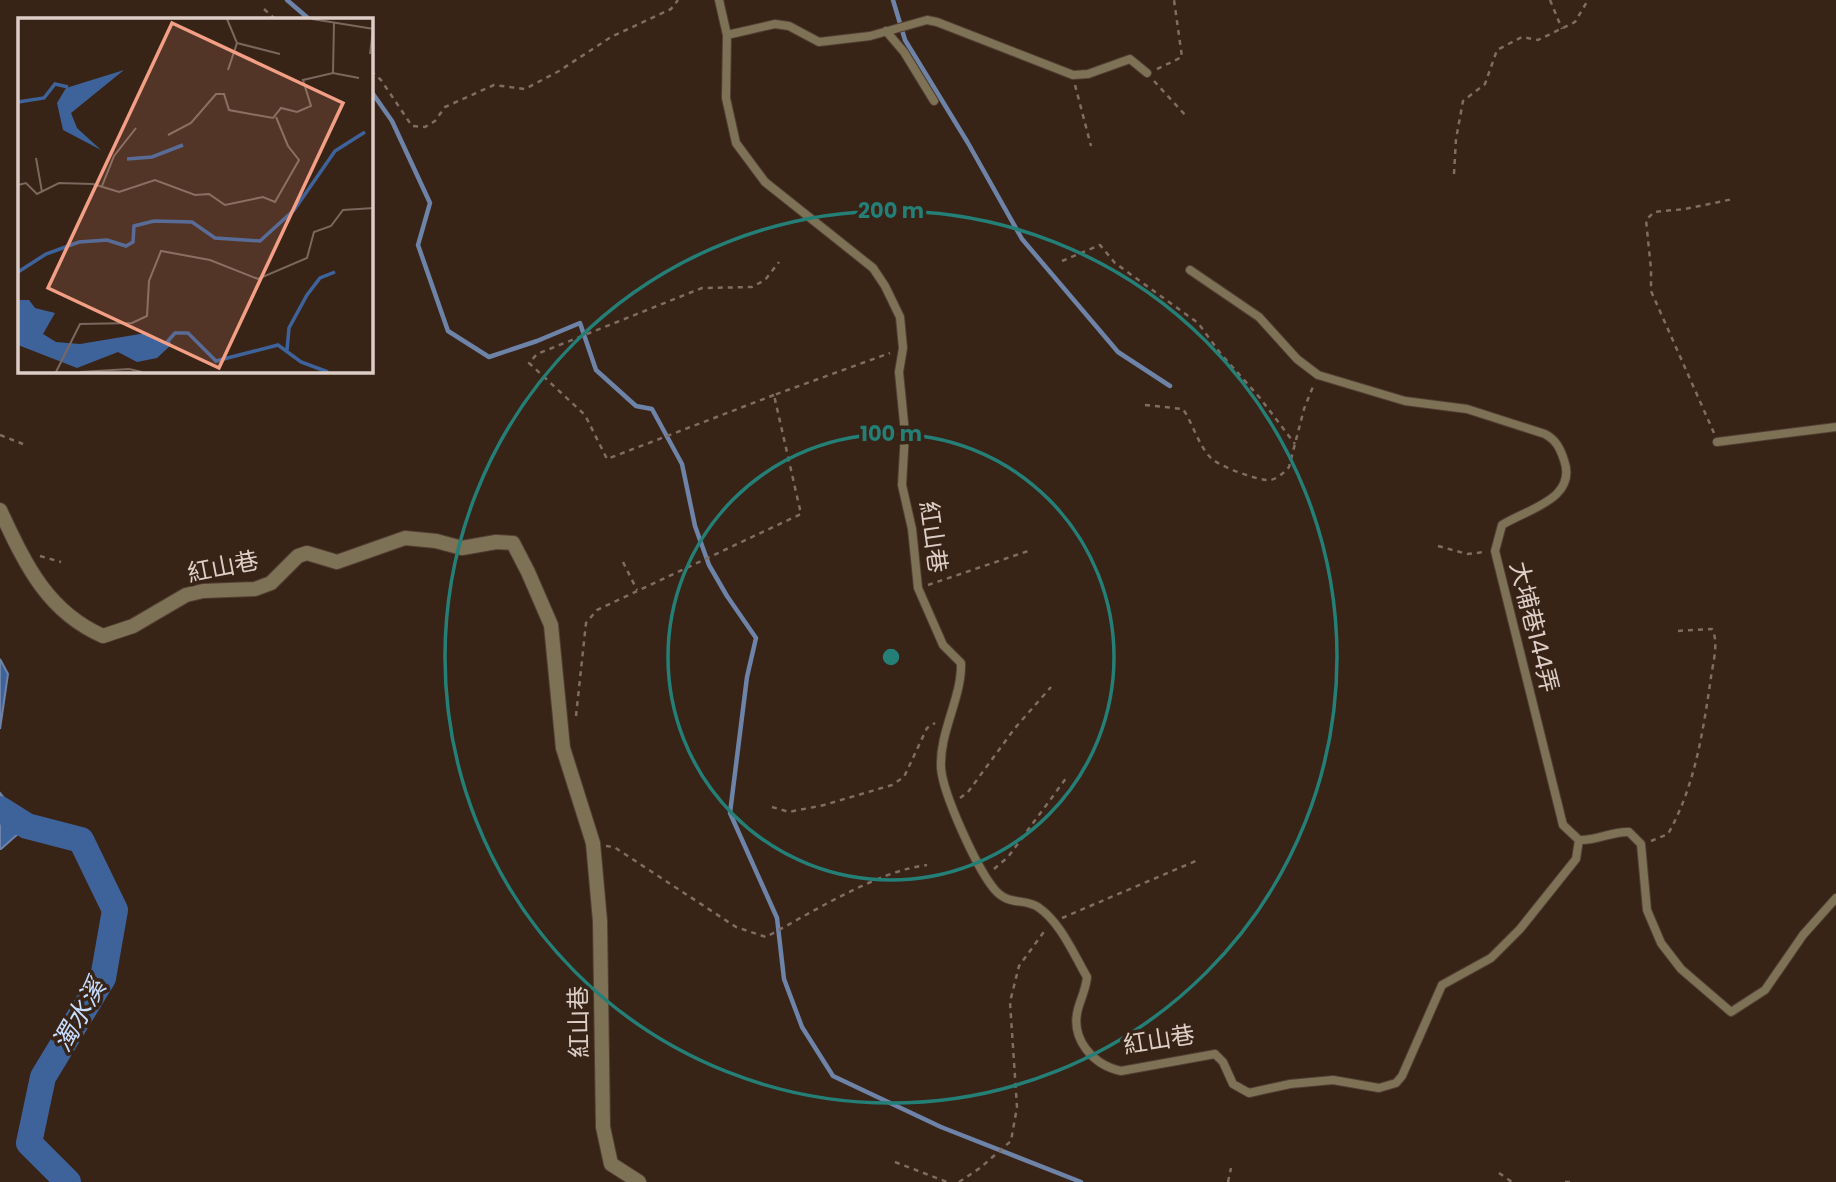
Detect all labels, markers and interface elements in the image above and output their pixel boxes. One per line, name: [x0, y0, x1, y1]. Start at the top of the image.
inset map: [18, 18, 373, 373]
text: 200 m: [858, 196, 924, 225]
text: 100 m: [860, 419, 922, 448]
street label: 紅山巷: [912, 499, 955, 575]
street label: 紅山巷: [184, 543, 261, 590]
street label: 大埔巷144弄: [1502, 558, 1567, 696]
centre of rings: [879, 645, 903, 669]
water label: 濁水溪: [44, 969, 116, 1058]
street label: 紅山巷: [561, 986, 596, 1058]
street label: 紅山巷: [1121, 1018, 1197, 1061]

